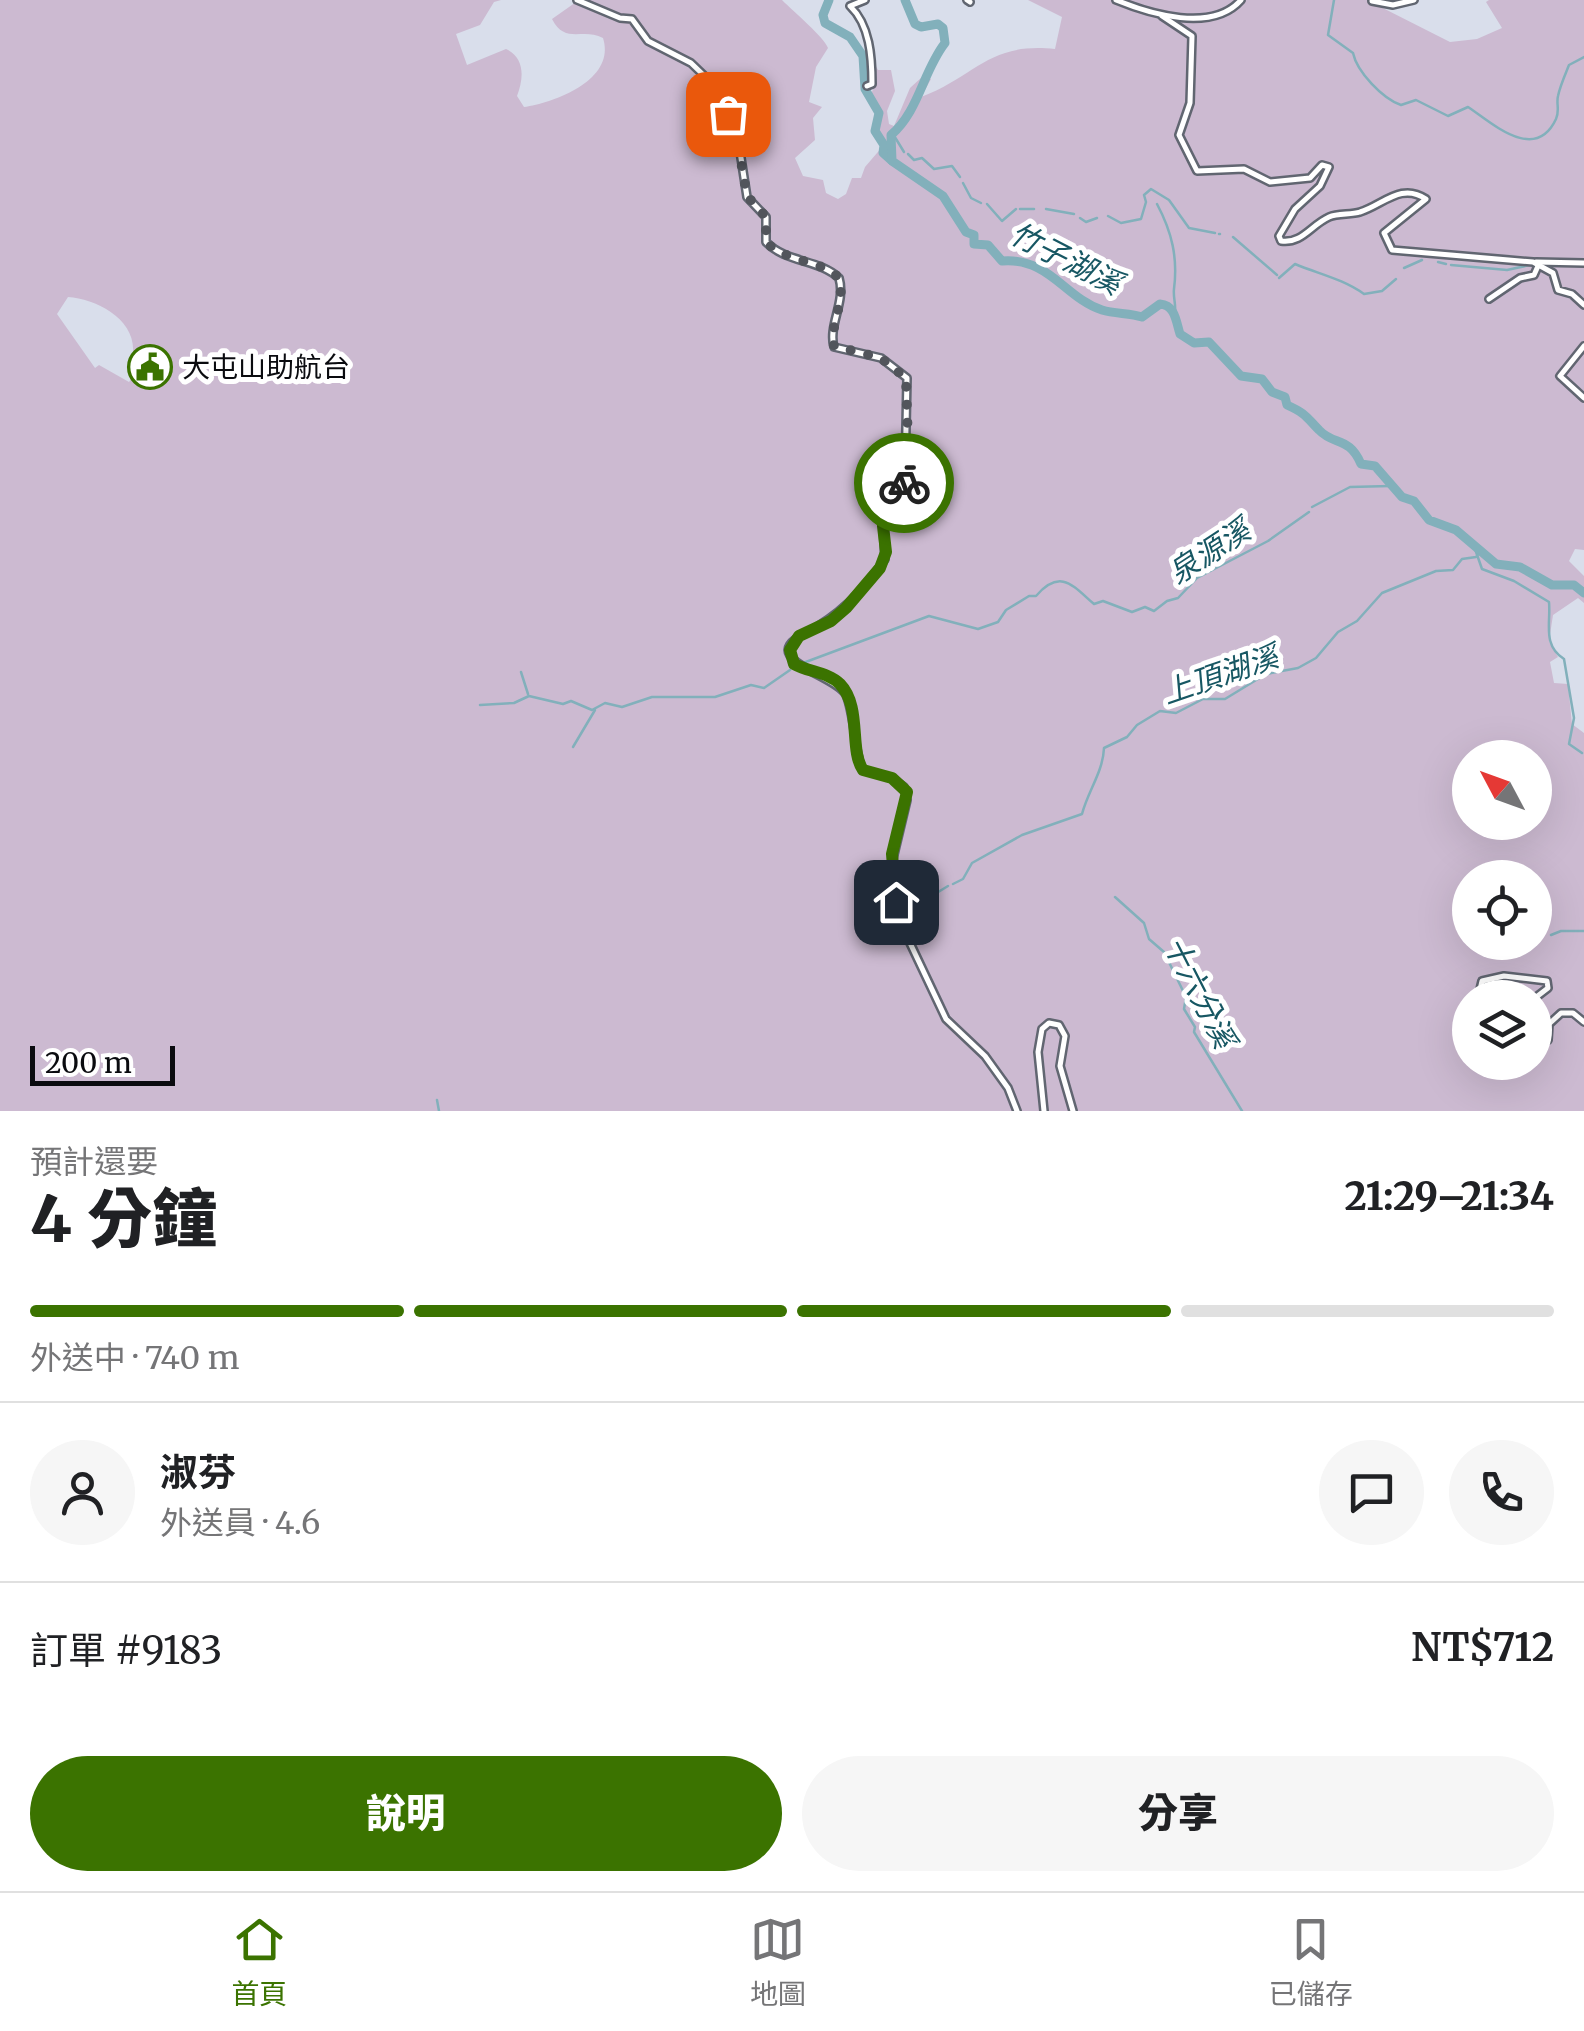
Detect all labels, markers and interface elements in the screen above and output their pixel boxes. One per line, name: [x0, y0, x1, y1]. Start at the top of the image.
pin: [686, 72, 771, 157]
icon: bag: [701, 87, 756, 142]
water label: 竹子湖溪: [1004, 214, 1132, 304]
public building icon: 大屯山助航台: [127, 344, 173, 390]
place label: 大屯山助航台: [182, 349, 350, 385]
courier: [854, 433, 954, 533]
icon: bike: [877, 456, 932, 511]
water label: 泉源溪: [1161, 508, 1260, 591]
water label: 上頂湖溪: [1157, 635, 1287, 711]
north arrow: [1452, 740, 1552, 840]
map controls: [1452, 740, 1552, 1080]
pin: [854, 860, 939, 945]
button: locate: [1452, 860, 1552, 960]
icon: home: [869, 875, 924, 930]
water label: 十六分溪: [1156, 930, 1246, 1058]
button: layers: [1452, 980, 1552, 1080]
scale bar: [30, 1041, 175, 1086]
text: 200 m: [45, 1045, 132, 1081]
text: 預計還要: [30, 1142, 158, 1182]
text: 21:29–21:34: [1345, 1173, 1554, 1220]
text: 4 分鐘: [30, 1178, 217, 1260]
text: 外送中 · 740 m: [30, 1338, 240, 1378]
button: person: [30, 1440, 135, 1545]
button: chat: [1319, 1440, 1424, 1545]
button: phone: [1449, 1440, 1554, 1545]
text: 淑芬: [160, 1449, 236, 1496]
text: 外送員 · 4.6: [160, 1503, 320, 1543]
text: NT$712: [1411, 1624, 1554, 1671]
text: 訂單 #9183: [30, 1627, 222, 1674]
button: 說明: [30, 1756, 782, 1871]
button: 分享: [802, 1756, 1554, 1871]
tab: 首頁: [231, 1912, 287, 2012]
tab: 地圖: [750, 1912, 806, 2012]
tab: 已儲存: [1269, 1912, 1353, 2012]

